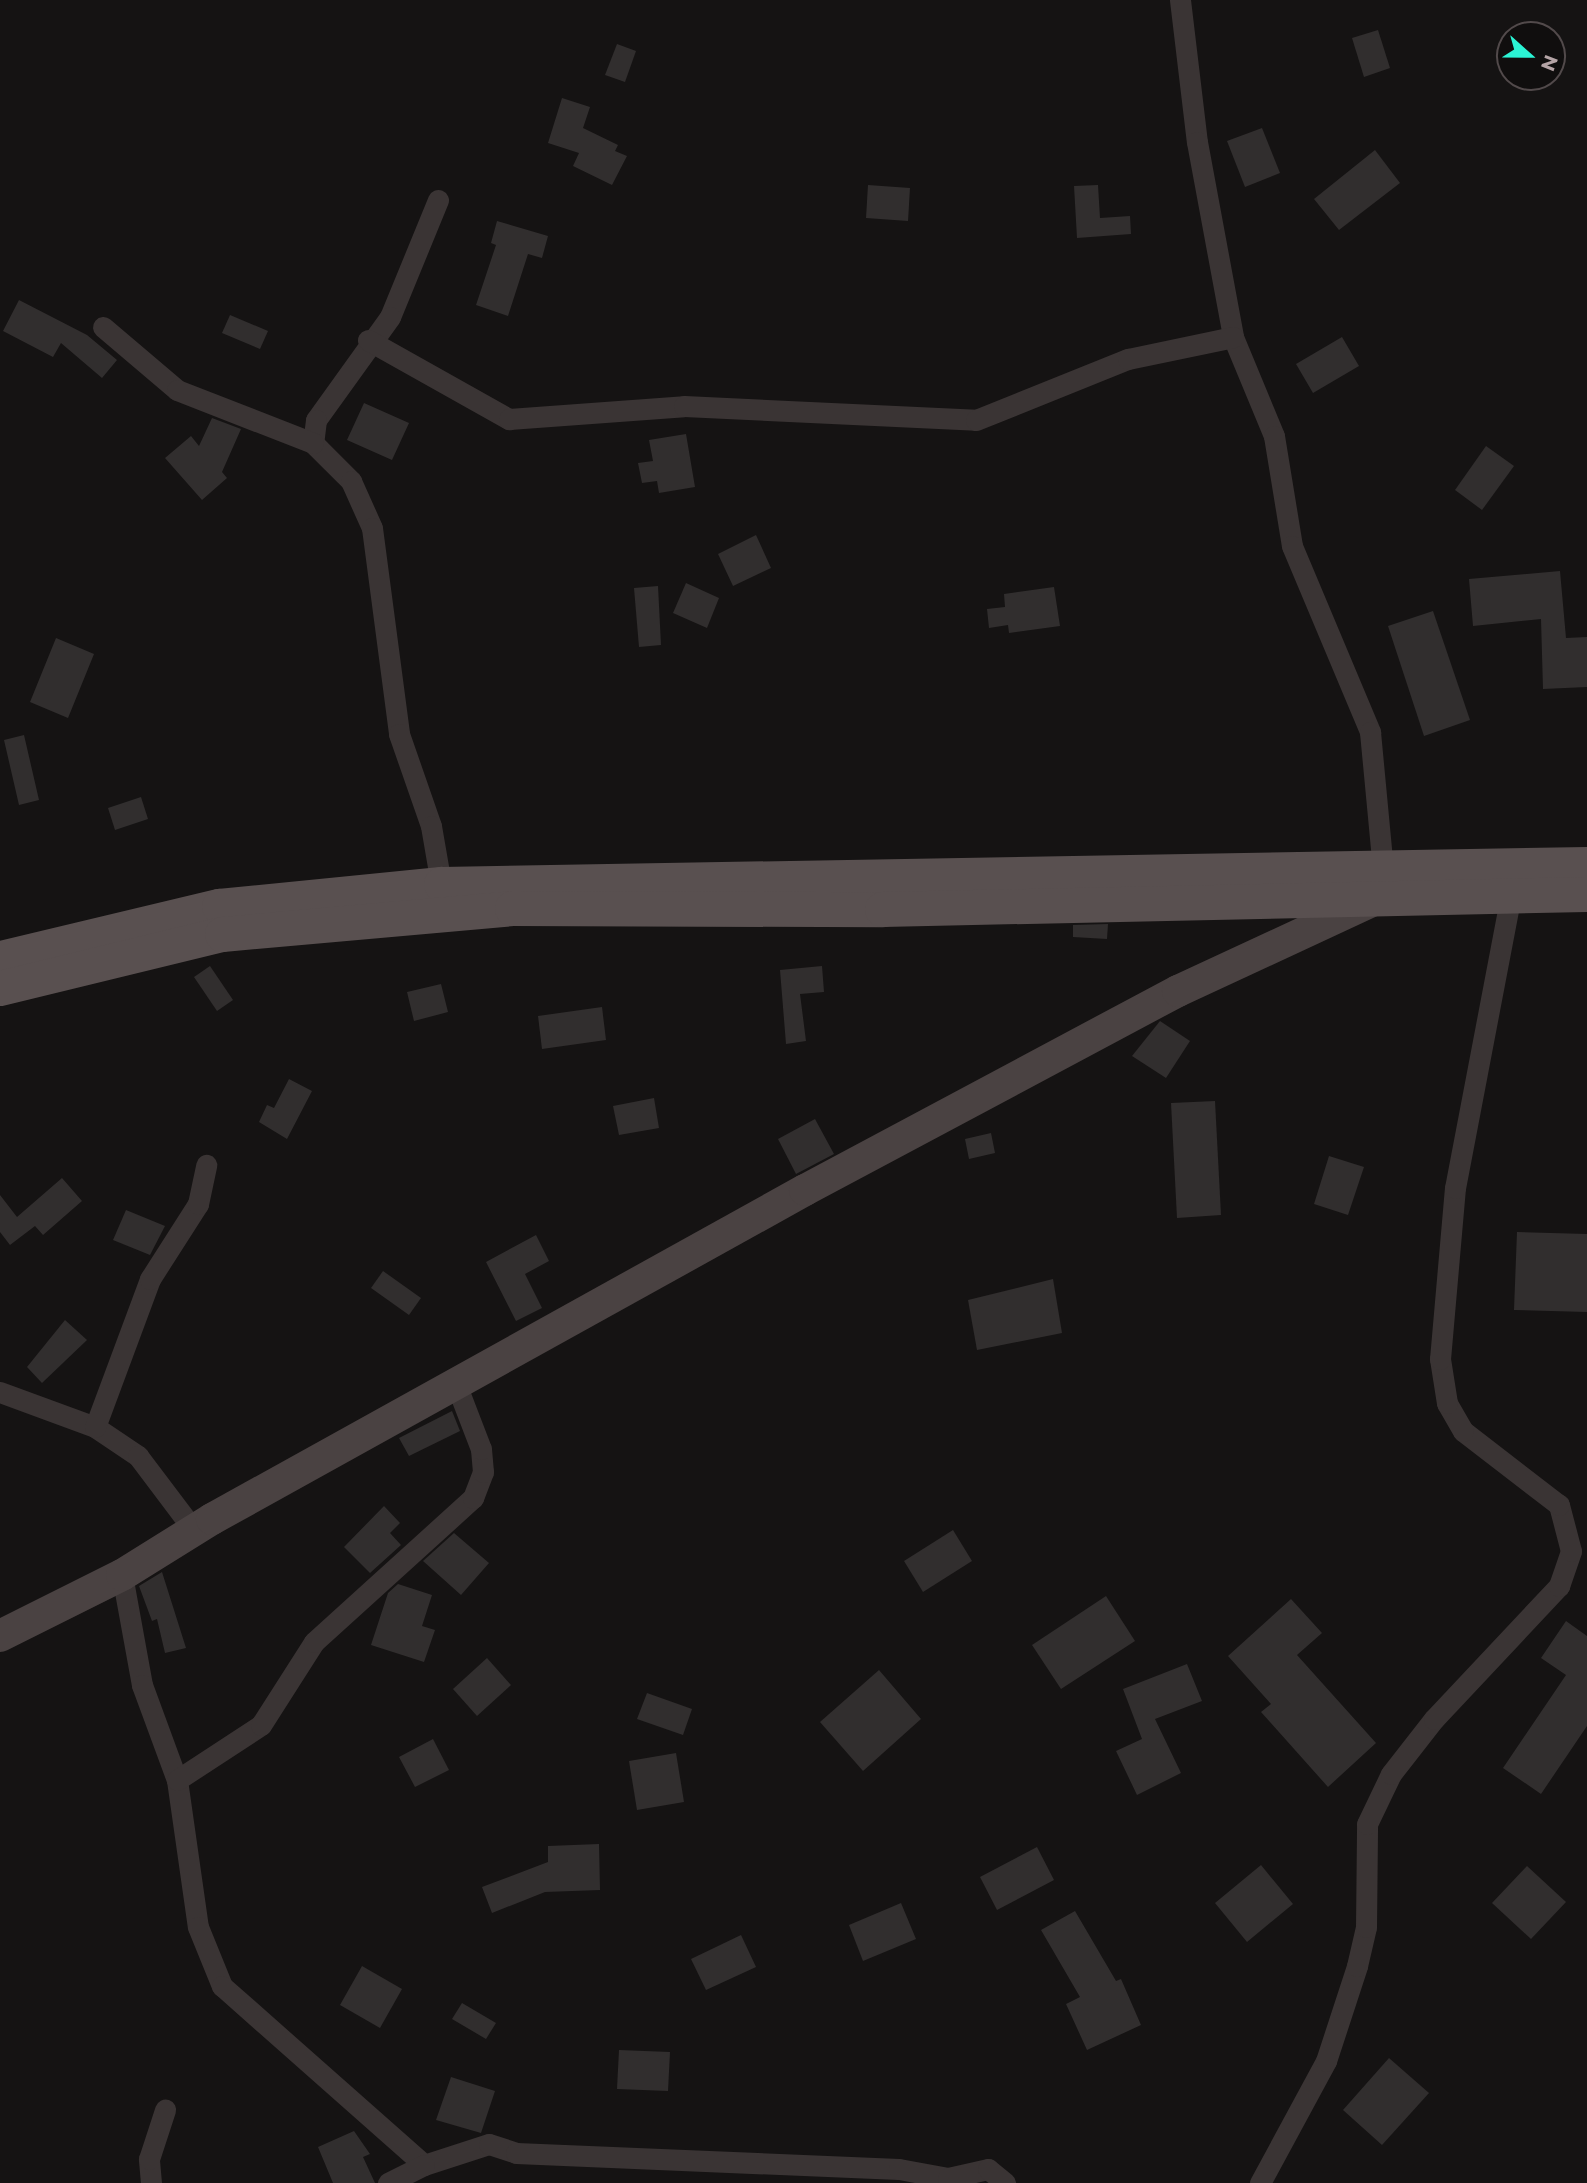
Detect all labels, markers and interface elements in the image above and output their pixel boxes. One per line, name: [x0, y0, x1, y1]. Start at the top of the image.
north arrow: [1496, 21, 1566, 91]
text: N: [1536, 52, 1563, 74]

